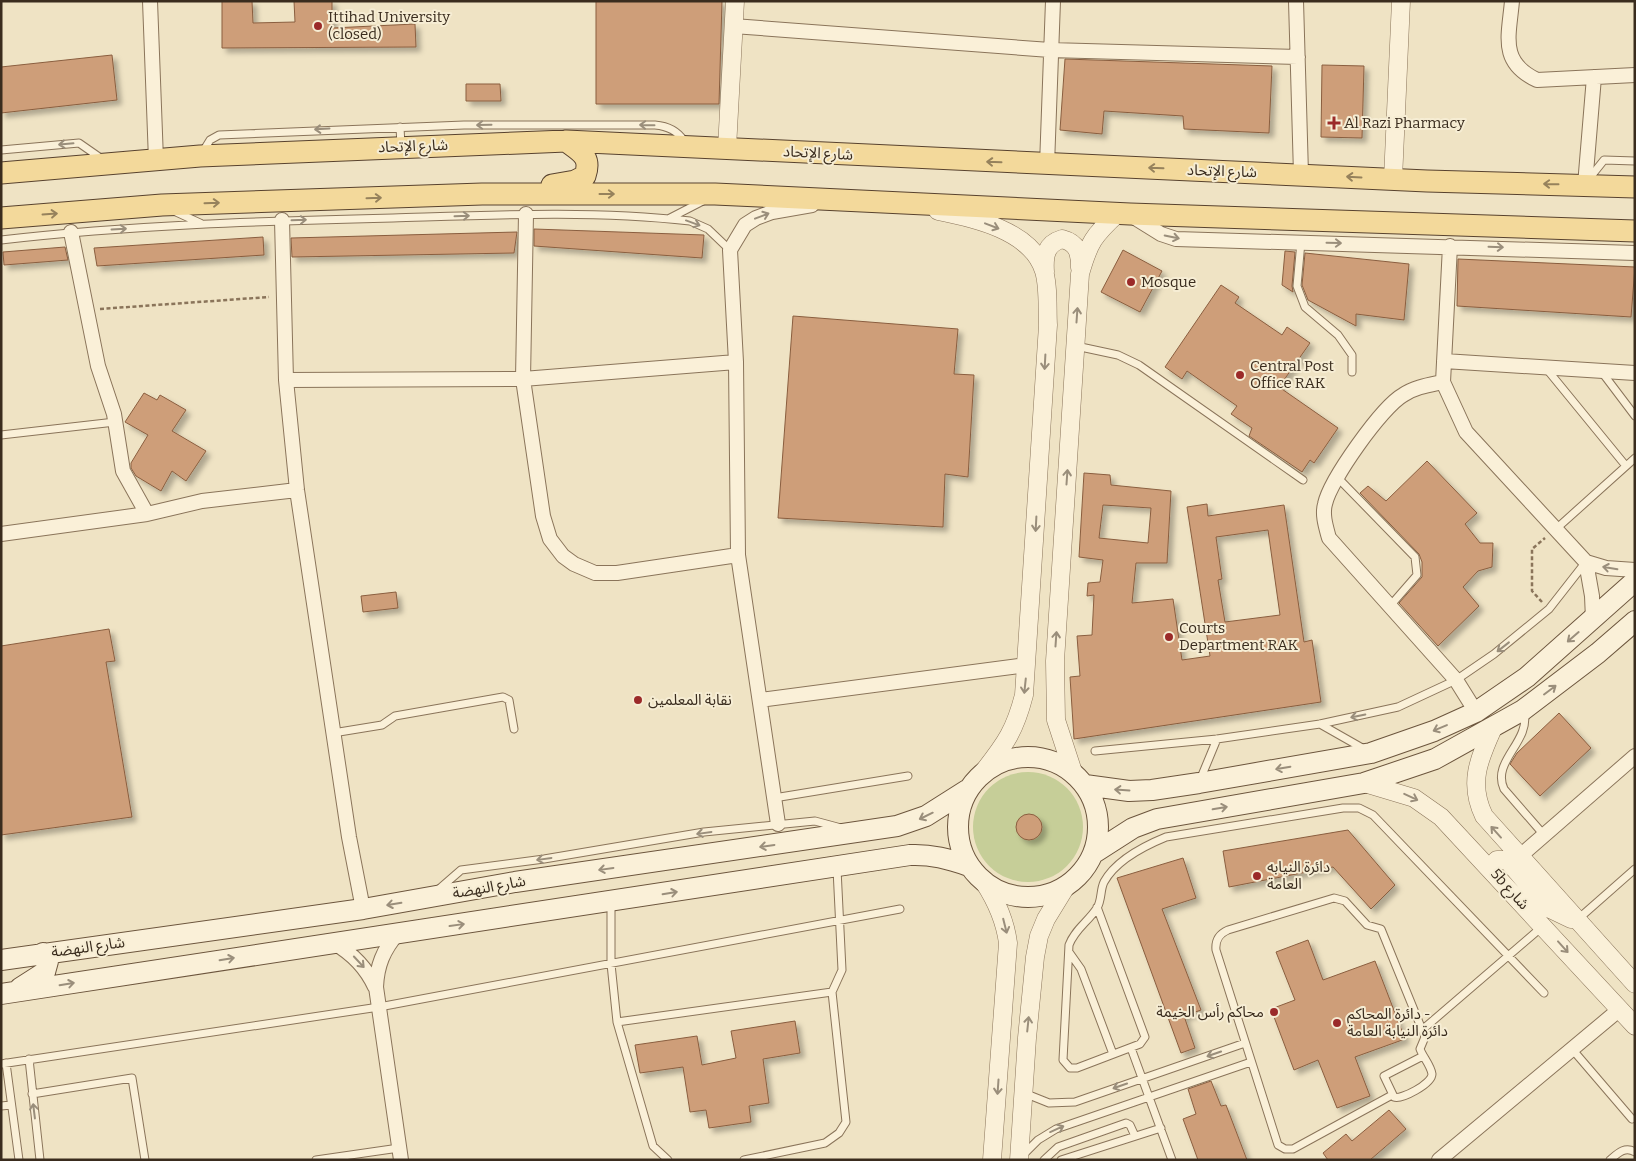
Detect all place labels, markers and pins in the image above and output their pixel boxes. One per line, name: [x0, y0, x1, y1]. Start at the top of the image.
place label: Ittihad University (closed): [328, 8, 450, 43]
marker: Ittihad University (closed): [312, 20, 324, 32]
place label: Al Razi Pharmacy: [1344, 114, 1465, 132]
marker: Al Razi Pharmacy: [1328, 117, 1340, 129]
place label: Mosque: [1141, 273, 1196, 291]
marker: Mosque: [1125, 276, 1137, 288]
place label: Central Post Office RAK: [1250, 357, 1335, 392]
marker: Central Post Office RAK: [1234, 369, 1246, 381]
place label: Courts Department RAK: [1179, 619, 1298, 654]
marker: Courts Department RAK: [1163, 631, 1175, 643]
place label: نقابة المعلمين: [648, 691, 732, 709]
marker: نقابة المعلمين: [632, 694, 644, 706]
place label: دائرة النيابه العامة: [1267, 858, 1330, 893]
marker: دائرة النيابه العامة: [1251, 870, 1263, 882]
place label: محاكم رأس الخيمة: [1156, 1003, 1264, 1023]
place label: دائرة المحاكم - دائرة النيابة العامة: [1347, 1005, 1448, 1040]
marker: محاكم رأس الخيمة: [1268, 1006, 1280, 1018]
marker: دائرة المحاكم - دائرة النيابة العامة: [1331, 1017, 1343, 1029]

